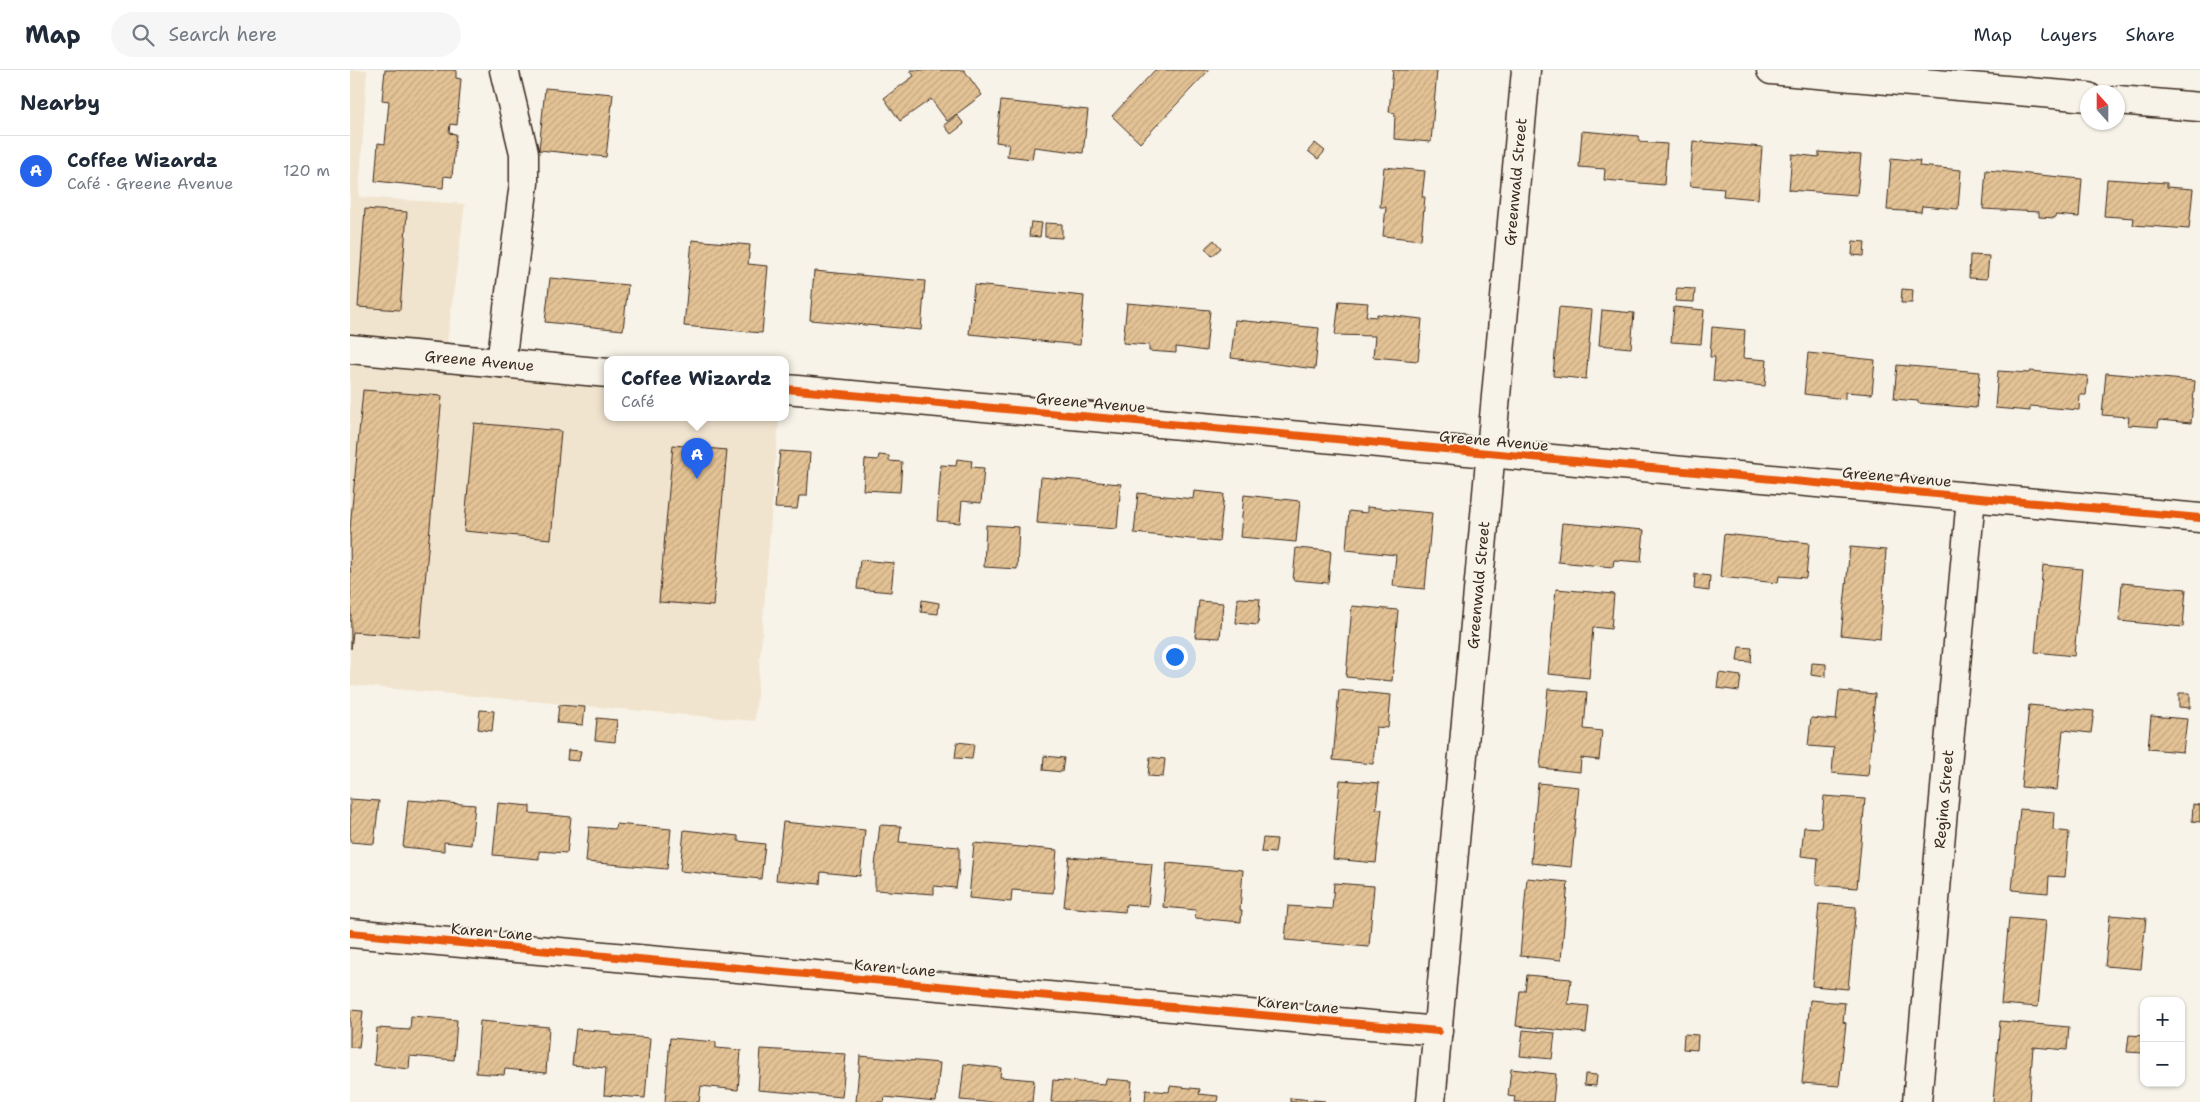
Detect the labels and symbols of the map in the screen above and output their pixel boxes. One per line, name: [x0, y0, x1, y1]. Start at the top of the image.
north arrow: [2080, 85, 2125, 130]
street label: Greenwald Street: [1500, 117, 1532, 247]
street label: Greene Avenue: [424, 346, 535, 376]
street label: Greene Avenue: [1035, 388, 1147, 418]
street label: Greene Avenue: [1438, 426, 1550, 456]
pin: A: [681, 438, 713, 479]
street label: Greene Avenue: [1841, 462, 1953, 492]
street label: Greenwald Street: [1463, 520, 1494, 650]
your location: [1162, 644, 1188, 670]
street label: Regina Street: [1930, 749, 1958, 849]
street label: Karen Lane: [450, 918, 534, 946]
street label: Karen Lane: [853, 954, 937, 982]
street label: Karen Lane: [1256, 991, 1340, 1019]

